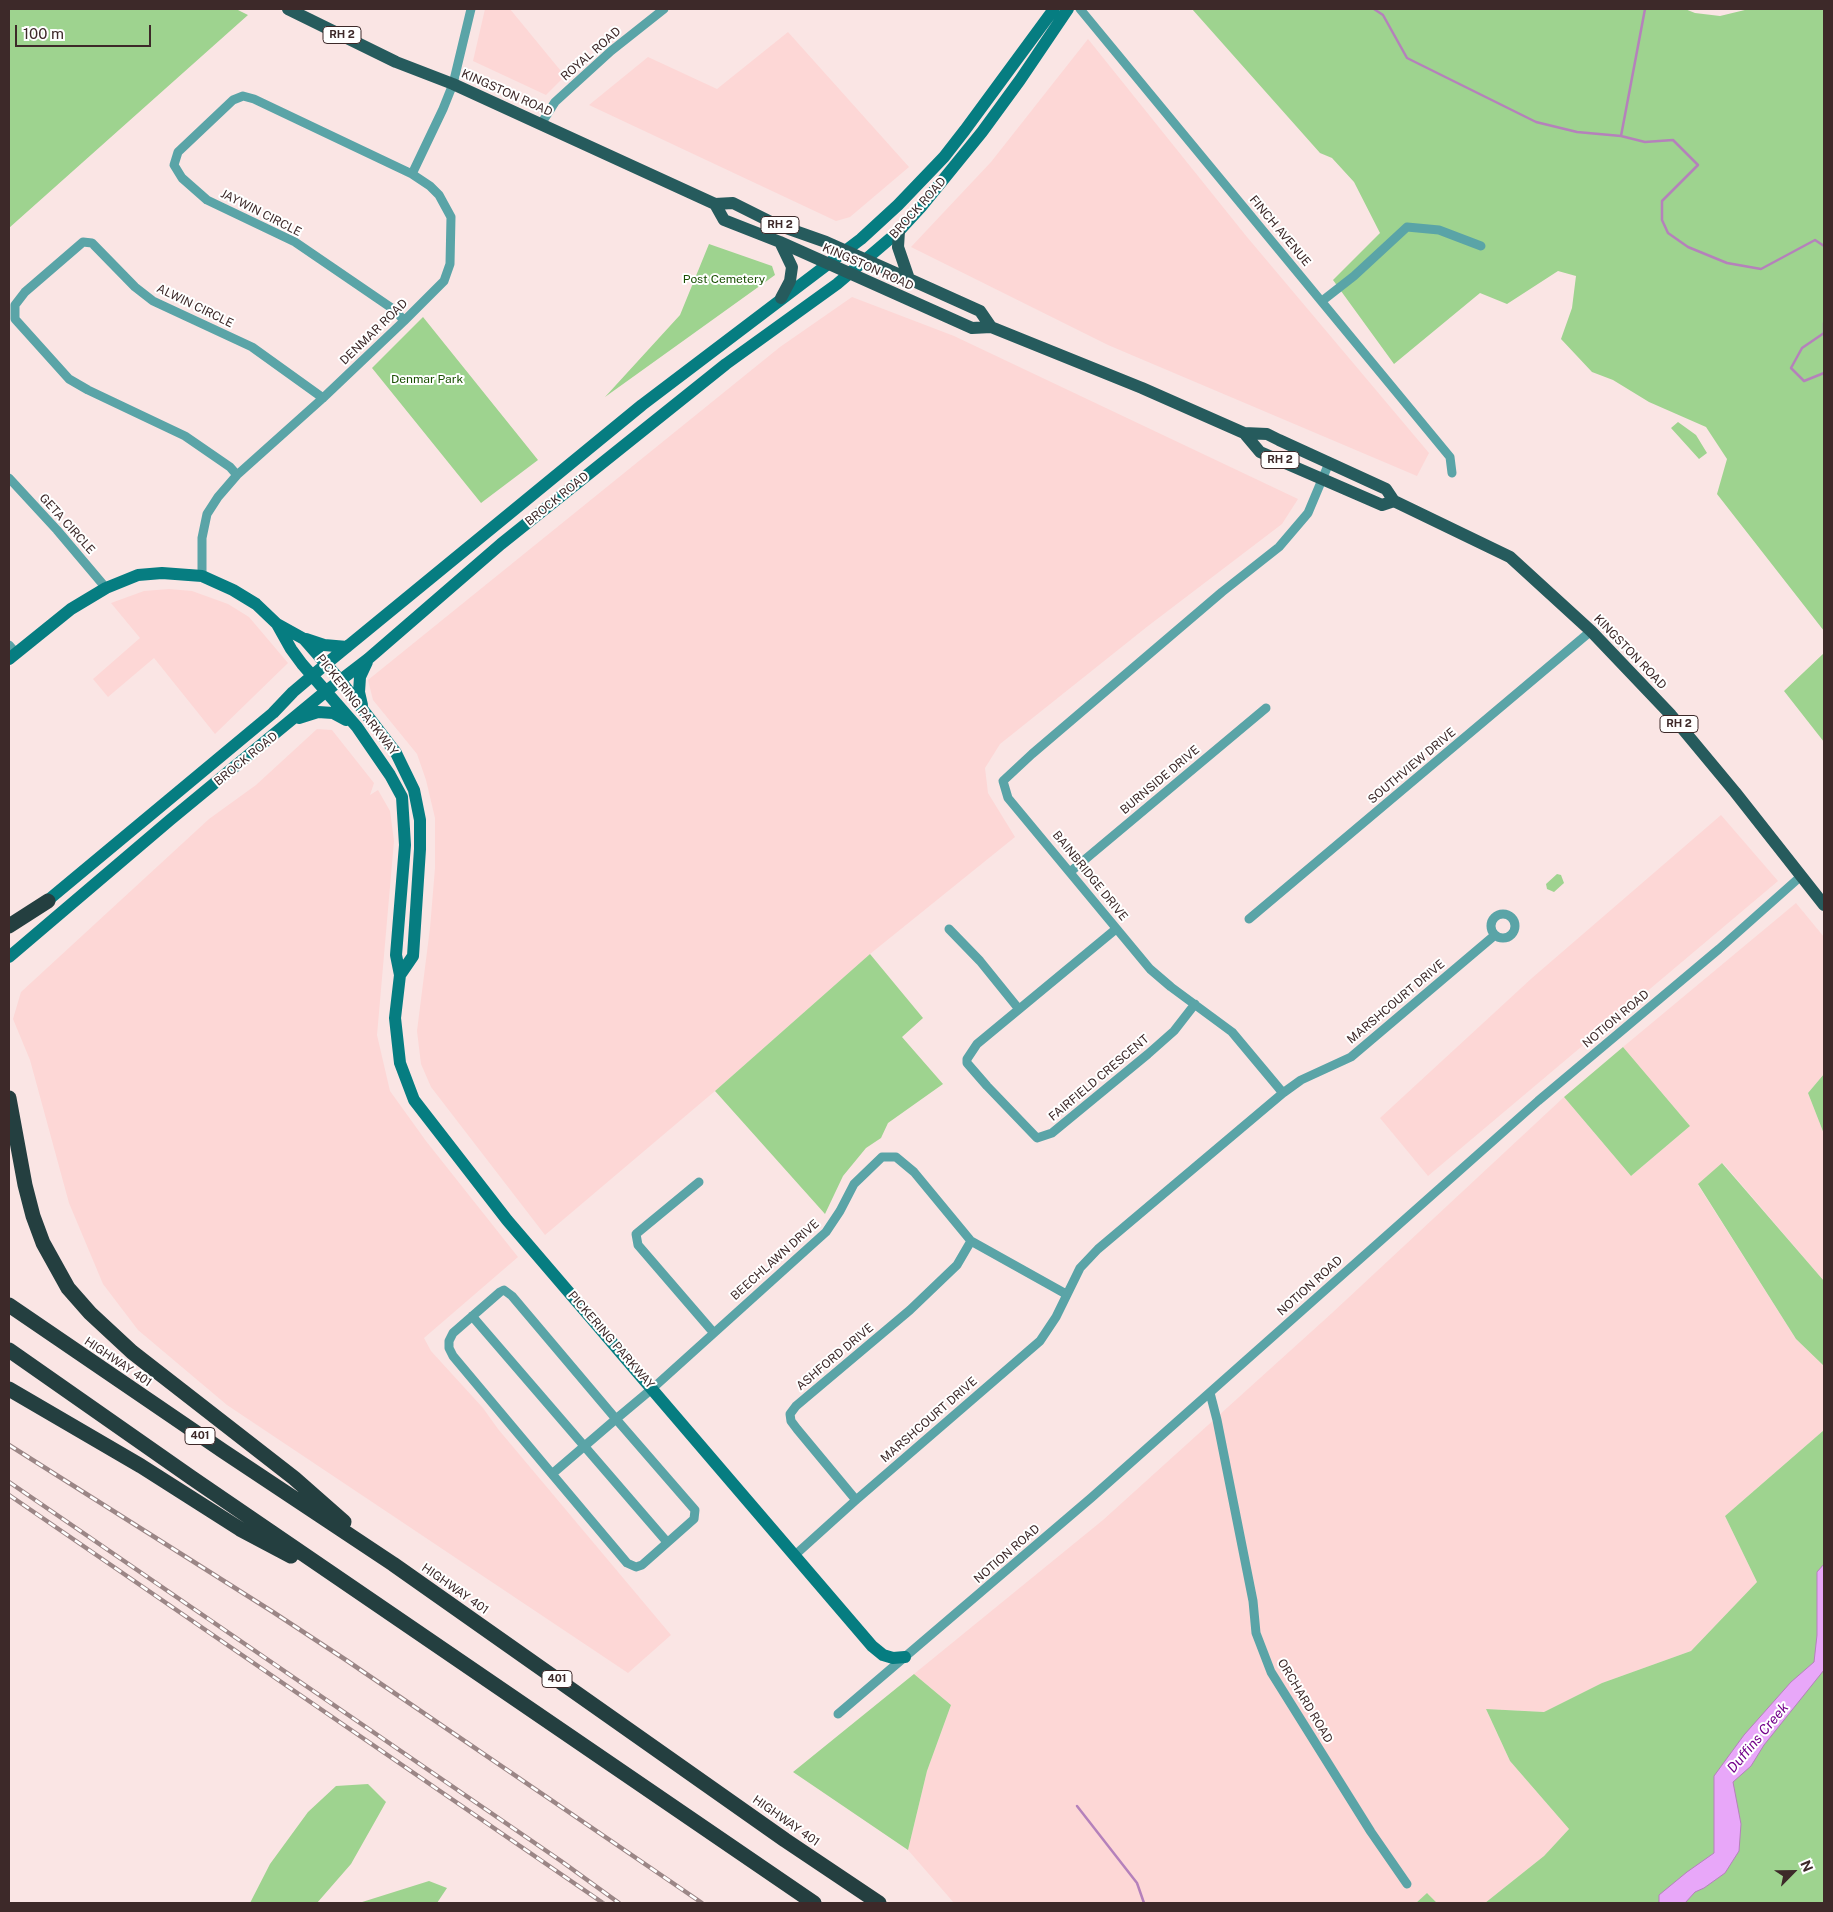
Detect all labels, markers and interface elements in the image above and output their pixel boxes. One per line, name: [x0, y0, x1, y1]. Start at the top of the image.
scale bar: [18, 15, 154, 47]
street label: ROYAL ROAD: [558, 24, 624, 84]
text: 100 m: [23, 25, 64, 42]
road number: RH 2: [323, 26, 361, 44]
street label: KINGSTON ROAD: [459, 66, 555, 120]
street label: BROCK ROAD: [887, 174, 949, 242]
street label: JAYWIN CIRCLE: [218, 186, 304, 240]
street label: FINCH AVENUE: [1246, 193, 1314, 269]
road number: RH 2: [761, 216, 799, 234]
street label: KINGSTON ROAD: [820, 240, 916, 294]
park label: Post Cemetery: [683, 272, 765, 286]
street label: ALWIN CIRCLE: [154, 281, 236, 331]
street label: DENMAR ROAD: [337, 296, 411, 368]
park label: Denmar Park: [391, 372, 463, 386]
road number: RH 2: [1261, 452, 1299, 468]
street label: BROCK ROAD: [522, 469, 592, 529]
street label: GETA CIRCLE: [36, 491, 98, 557]
street label: KINGSTON ROAD: [1591, 612, 1669, 692]
street label: PICKERING PARKWAY: [313, 652, 401, 758]
road number: RH 2: [1660, 716, 1698, 732]
street label: SOUTHVIEW DRIVE: [1365, 725, 1459, 807]
street label: BROCK ROAD: [211, 729, 281, 789]
street label: BURNSIDE DRIVE: [1117, 743, 1203, 817]
street label: BAINBRIDGE DRIVE: [1049, 828, 1131, 924]
street label: MARSHCOURT DRIVE: [1344, 957, 1448, 1047]
street label: NOTION ROAD: [1580, 987, 1652, 1051]
street label: FAIRFIELD CRESCENT: [1046, 1032, 1152, 1124]
street label: BEECHLAWN DRIVE: [728, 1217, 822, 1303]
street label: NOTION ROAD: [1275, 1253, 1345, 1319]
street label: PICKERING PARKWAY: [565, 1288, 657, 1392]
street label: ASHFORD DRIVE: [794, 1321, 876, 1393]
street label: HIGHWAY 401: [82, 1334, 154, 1390]
street label: MARSHCOURT DRIVE: [878, 1374, 980, 1466]
road number: 401: [185, 1428, 215, 1444]
street label: NOTION ROAD: [971, 1522, 1043, 1586]
street label: HIGHWAY 401: [419, 1561, 491, 1617]
street label: ORCHARD ROAD: [1274, 1656, 1336, 1746]
road number: 401: [542, 1670, 572, 1688]
water label: Duffins Creek: [1724, 1700, 1792, 1776]
street label: HIGHWAY 401: [750, 1793, 822, 1849]
north arrow: [1768, 1847, 1818, 1897]
text: N: [1797, 1858, 1816, 1874]

